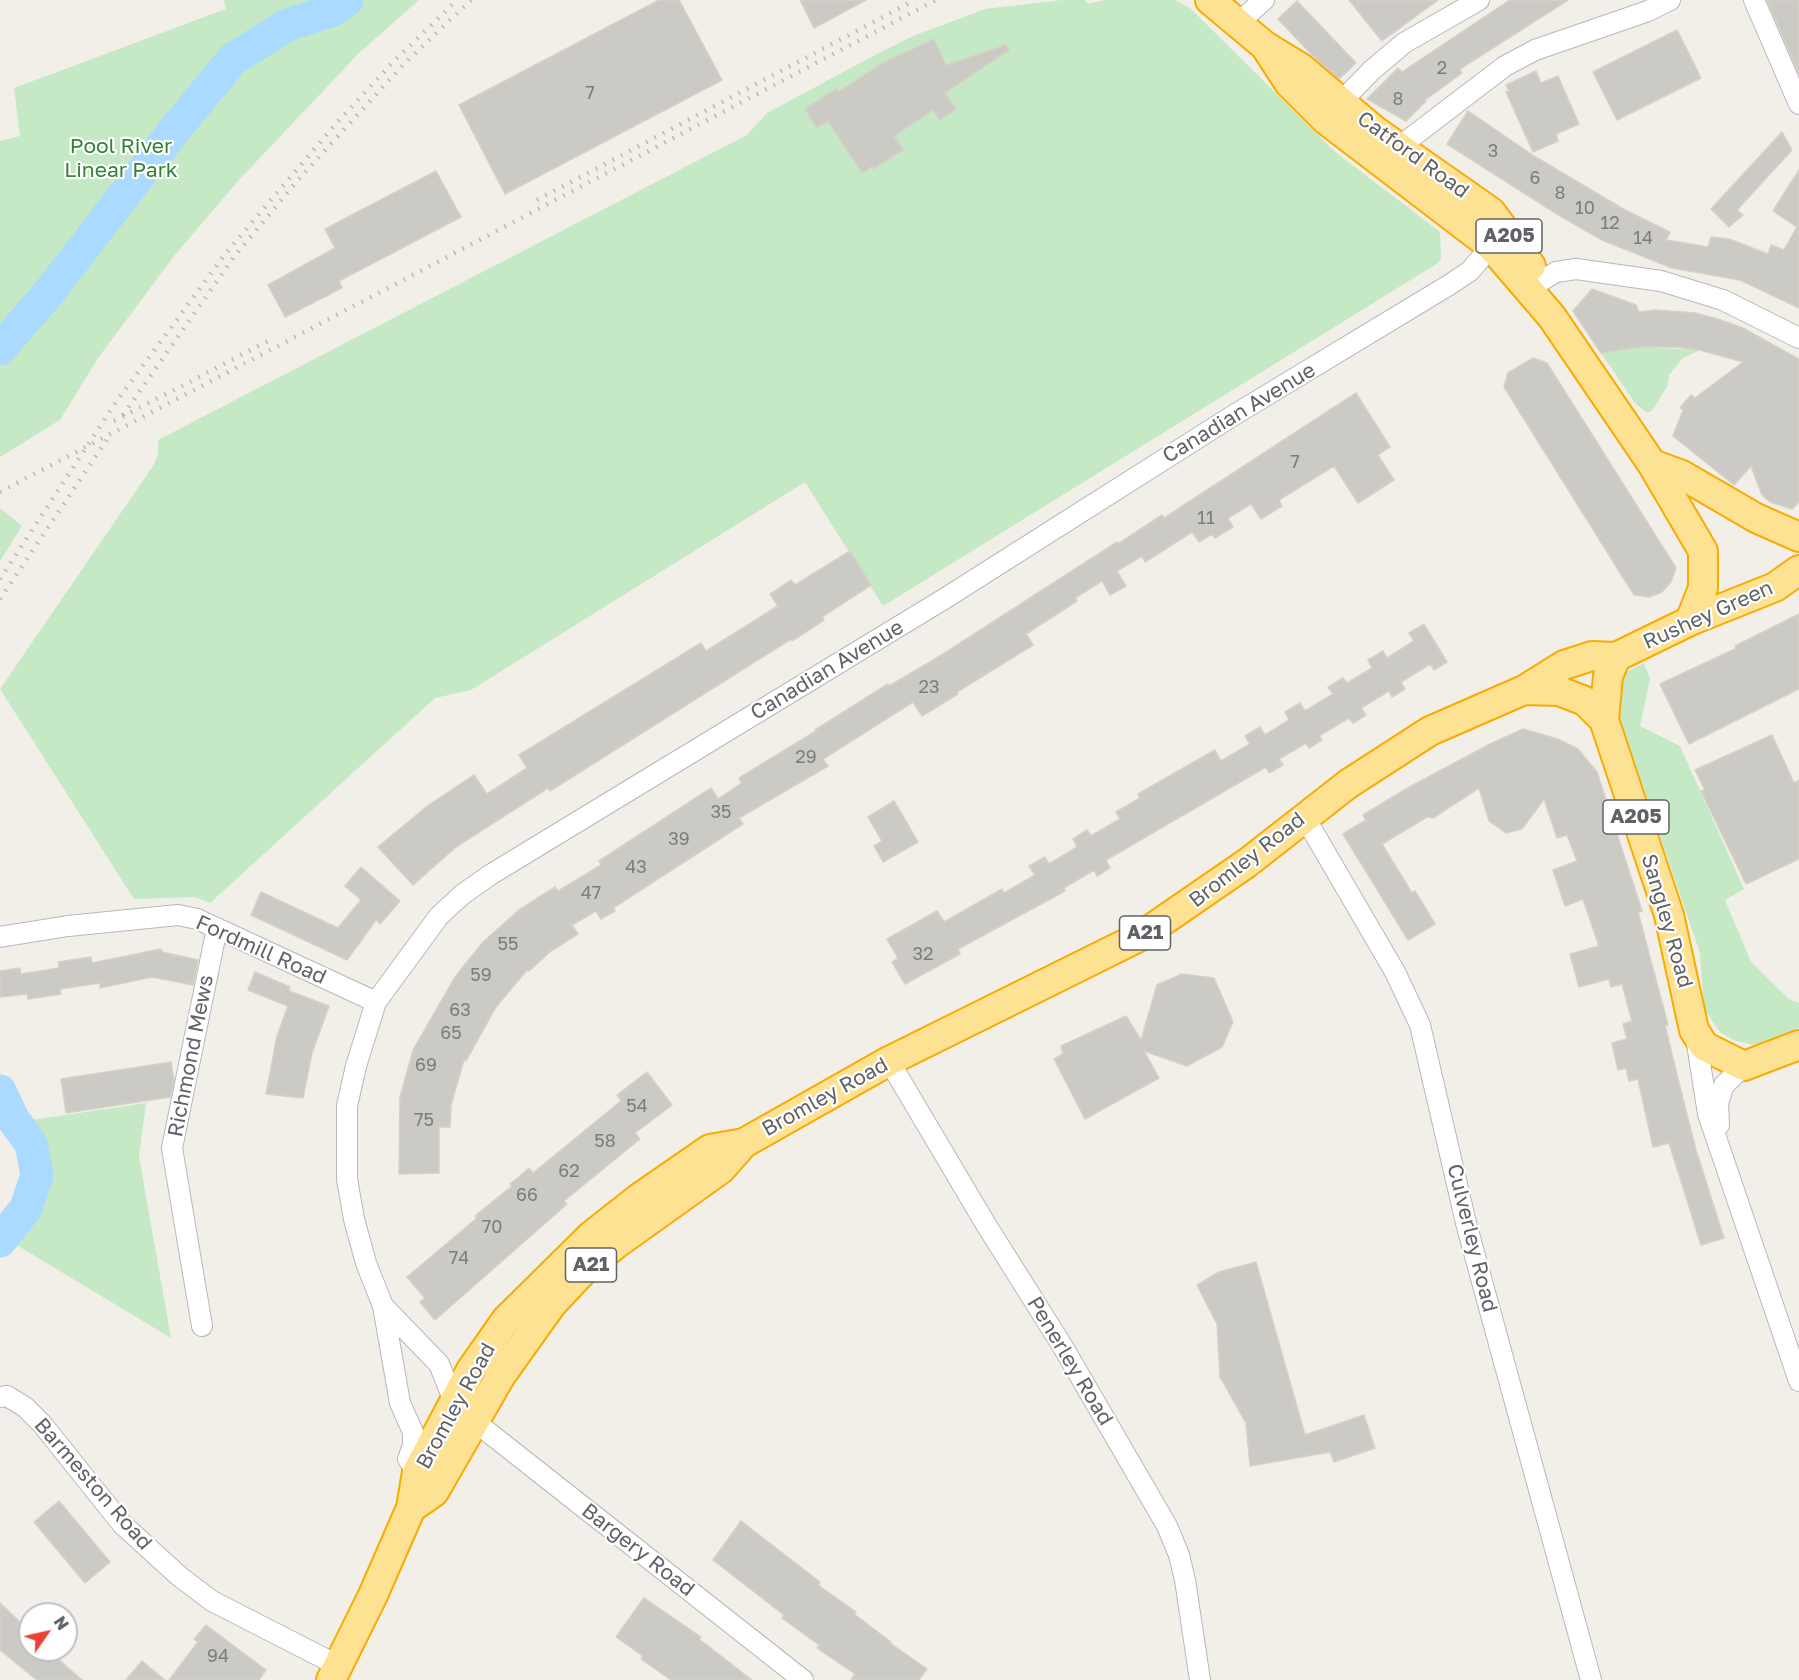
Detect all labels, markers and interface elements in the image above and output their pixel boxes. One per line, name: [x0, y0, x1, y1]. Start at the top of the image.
house number: 2: [1437, 57, 1447, 79]
house number: 7: [585, 82, 595, 104]
house number: 8: [1393, 88, 1403, 110]
street label: Catford Road: [1352, 106, 1474, 204]
park label: Pool River Linear Park: [64, 133, 178, 183]
house number: 3: [1488, 140, 1498, 162]
house number: 6: [1530, 167, 1540, 189]
house number: 8: [1555, 182, 1565, 204]
house number: 10: [1575, 197, 1595, 219]
house number: 12: [1600, 212, 1620, 234]
road number: A205: [1476, 219, 1542, 253]
house number: 14: [1633, 227, 1653, 249]
street label: Canadian Avenue: [1158, 357, 1320, 469]
house number: 7: [1290, 451, 1300, 473]
house number: 11: [1197, 507, 1215, 529]
street label: Rushey Green: [1639, 575, 1777, 655]
street label: Canadian Avenue: [746, 614, 908, 726]
house number: 23: [919, 676, 939, 698]
house number: 29: [795, 746, 817, 768]
road number: A205: [1603, 800, 1669, 834]
house number: 35: [711, 801, 731, 823]
street label: Bromley Road: [1184, 807, 1310, 913]
house number: 39: [668, 828, 690, 850]
street label: Sangley Road: [1636, 851, 1698, 991]
house number: 43: [625, 856, 647, 878]
house number: 47: [581, 882, 601, 904]
street label: Fordmill Road: [192, 910, 330, 990]
road number: A21: [1120, 916, 1170, 950]
house number: 55: [498, 933, 518, 955]
house number: 32: [913, 943, 933, 965]
house number: 59: [470, 964, 492, 986]
street label: Richmond Mews: [163, 973, 219, 1139]
house number: 63: [449, 999, 471, 1021]
house number: 65: [440, 1022, 462, 1044]
street label: Bromley Road: [758, 1052, 892, 1142]
house number: 69: [415, 1054, 437, 1076]
house number: 54: [626, 1095, 648, 1117]
house number: 75: [414, 1109, 434, 1131]
house number: 58: [594, 1130, 616, 1152]
house number: 62: [558, 1160, 580, 1182]
street label: Culverley Road: [1441, 1161, 1503, 1315]
house number: 66: [516, 1184, 538, 1206]
house number: 70: [482, 1216, 502, 1238]
house number: 74: [449, 1247, 469, 1269]
road number: A21: [566, 1248, 616, 1282]
street label: Penerley Road: [1022, 1292, 1118, 1430]
street label: Bromley Road: [411, 1339, 501, 1473]
street label: Barmeston Road: [29, 1413, 157, 1555]
street label: Bargery Road: [577, 1498, 699, 1602]
north arrow: [18, 1602, 78, 1662]
text: N: [50, 1612, 73, 1634]
house number: 94: [207, 1645, 229, 1667]

